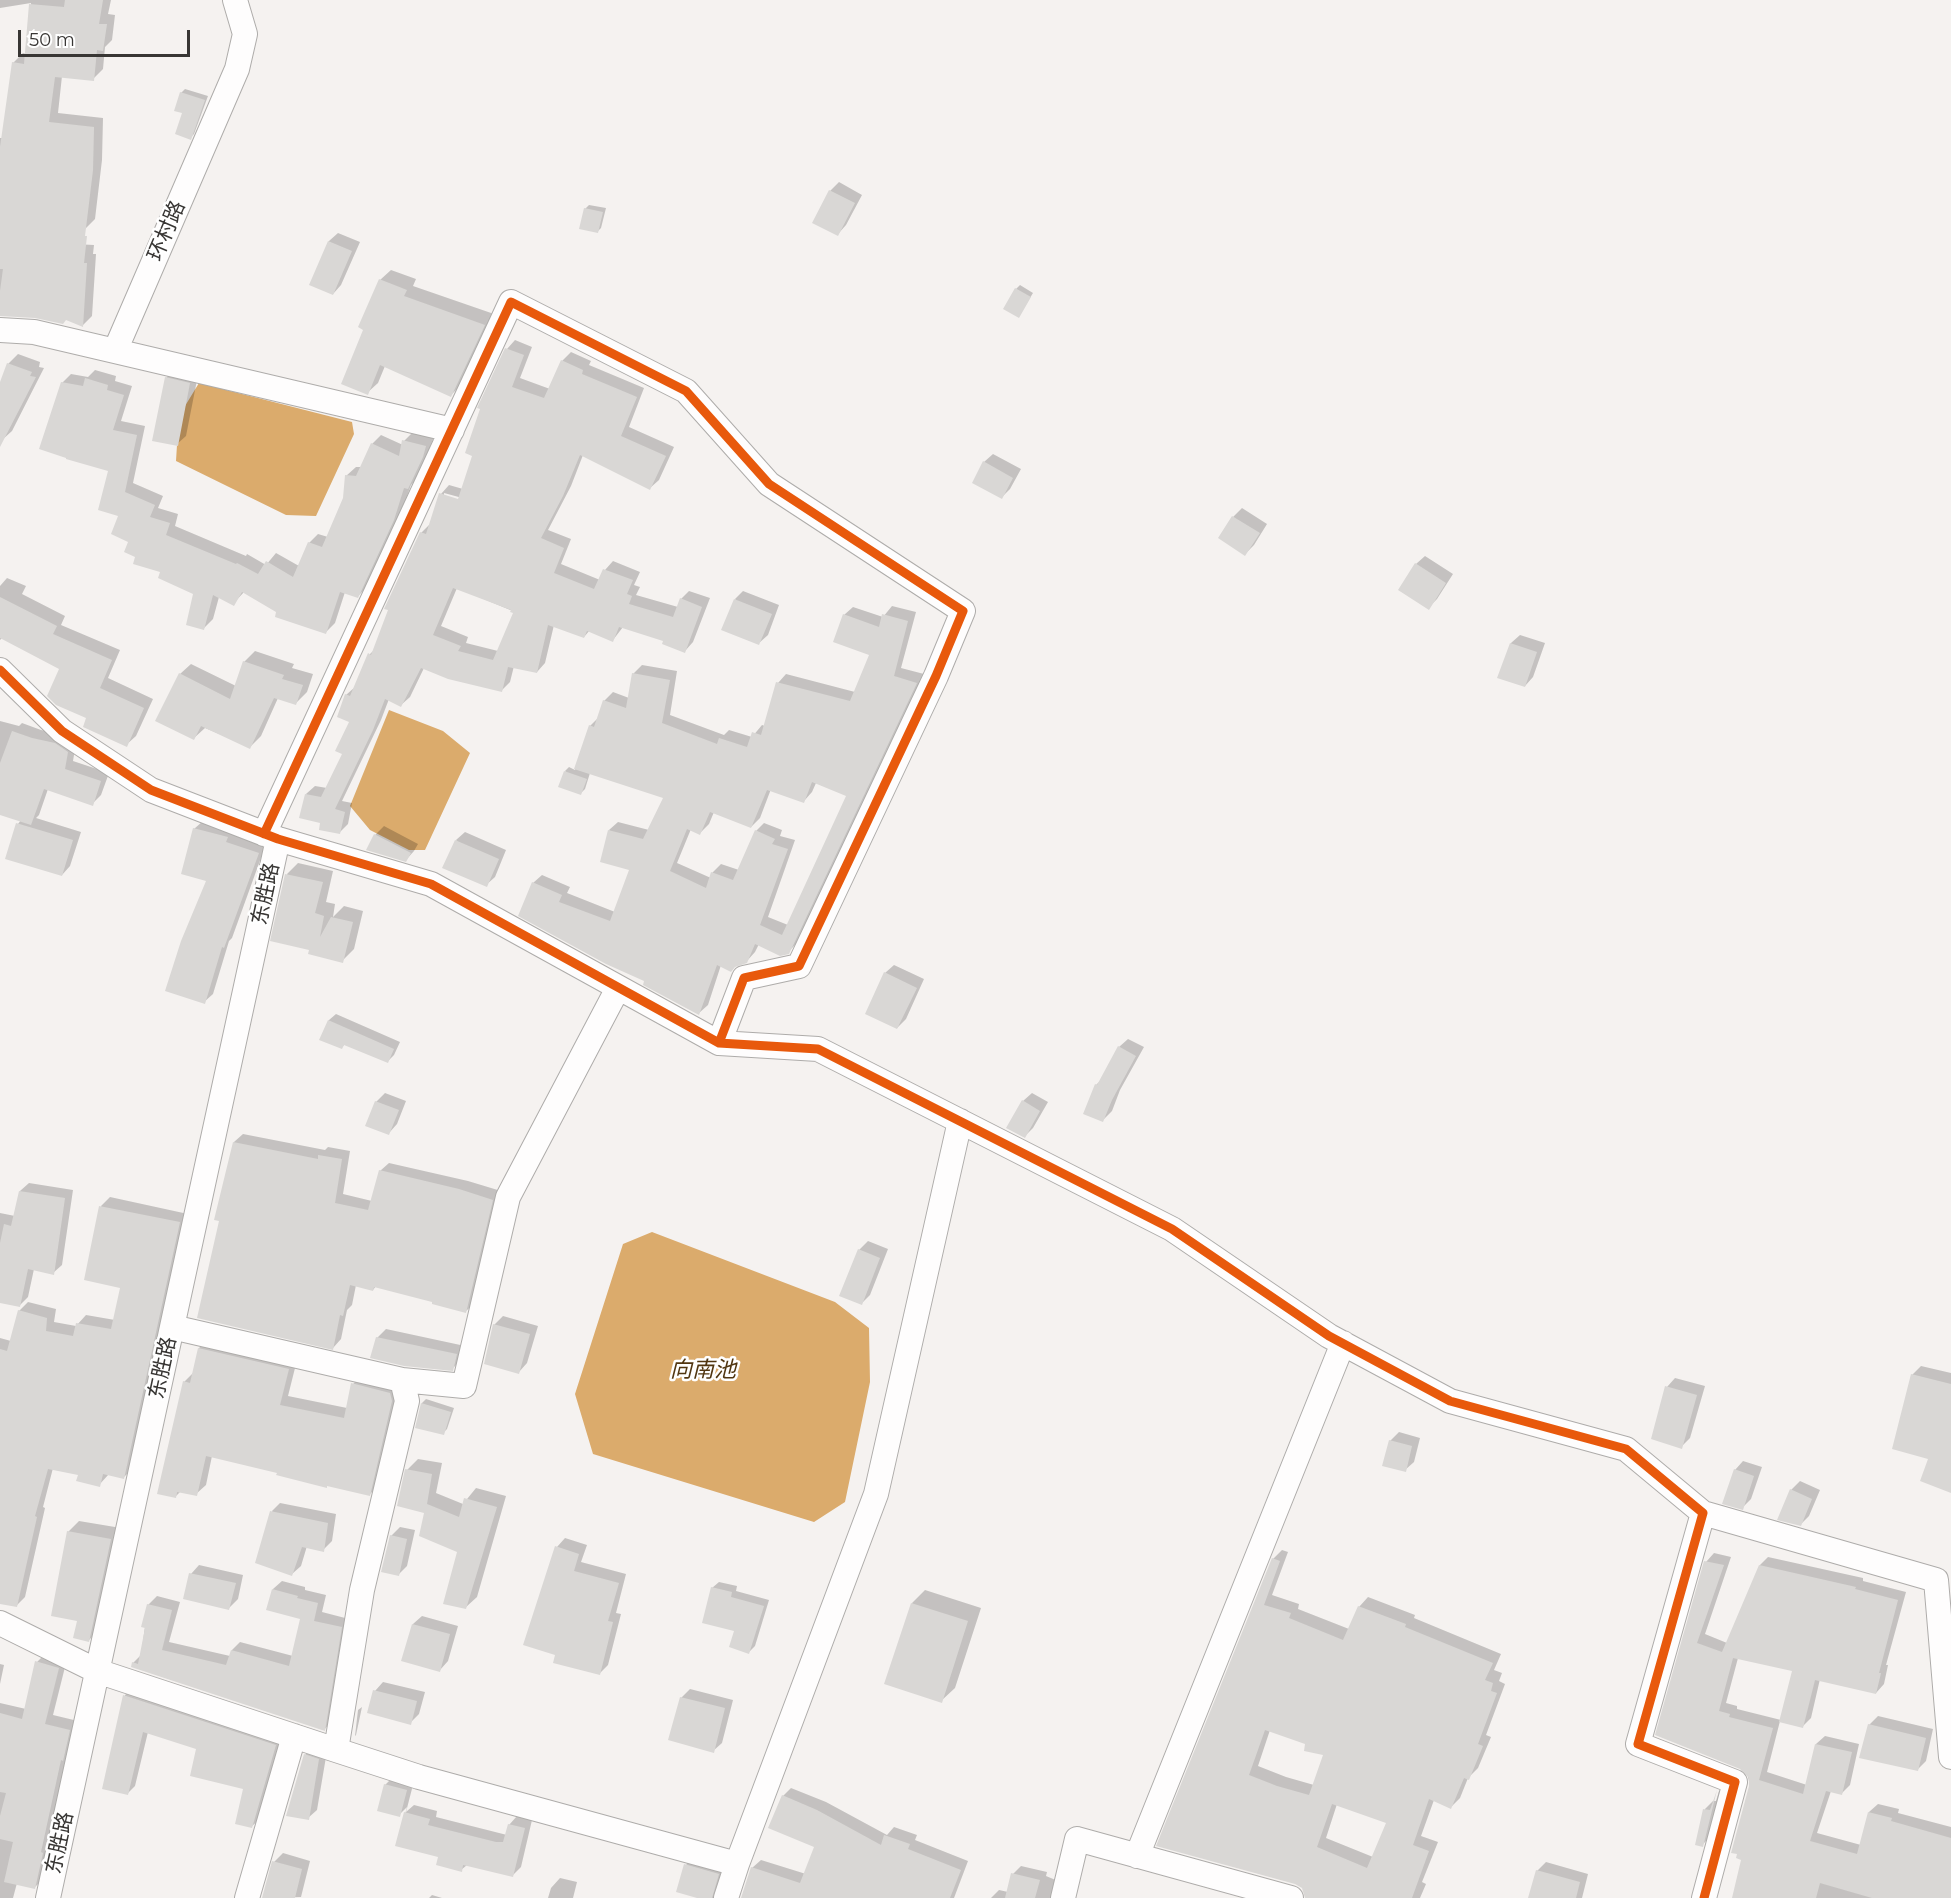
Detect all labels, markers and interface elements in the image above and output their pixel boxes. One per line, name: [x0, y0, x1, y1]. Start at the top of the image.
scale bar: [21, 18, 194, 56]
text: 50 m: [29, 29, 75, 51]
street label: 环村路: [143, 197, 191, 265]
street label: 东胜路: [247, 861, 285, 927]
street label: 东胜路: [144, 1335, 182, 1401]
water label: 向南池: [670, 1358, 736, 1384]
street label: 东胜路: [41, 1810, 79, 1876]

